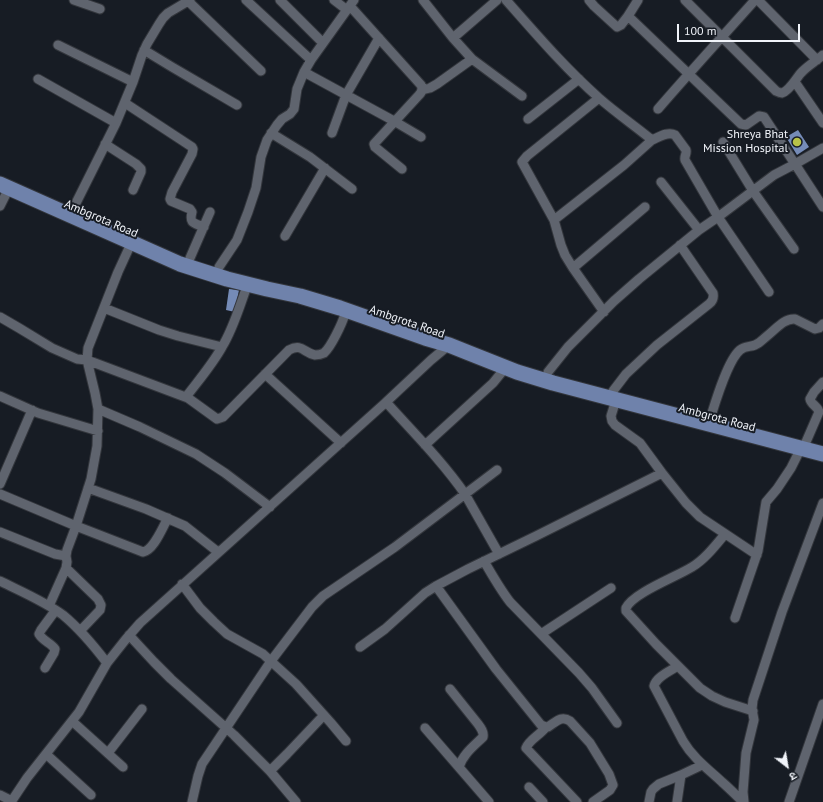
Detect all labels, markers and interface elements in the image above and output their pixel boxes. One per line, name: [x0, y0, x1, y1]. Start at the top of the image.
scale bar: [679, 16, 802, 42]
text: 100 m: [684, 23, 717, 38]
place label: Shreya Bhat Mission Hospital: [703, 128, 788, 156]
marker: Shreya Bhat Mission Hospital: [791, 136, 803, 148]
street label: Ambgrota Road: [62, 197, 140, 241]
street label: Ambgrota Road: [367, 302, 447, 342]
street label: Ambgrota Road: [677, 401, 757, 435]
north arrow: [767, 746, 807, 786]
text: उ: [787, 769, 800, 784]

